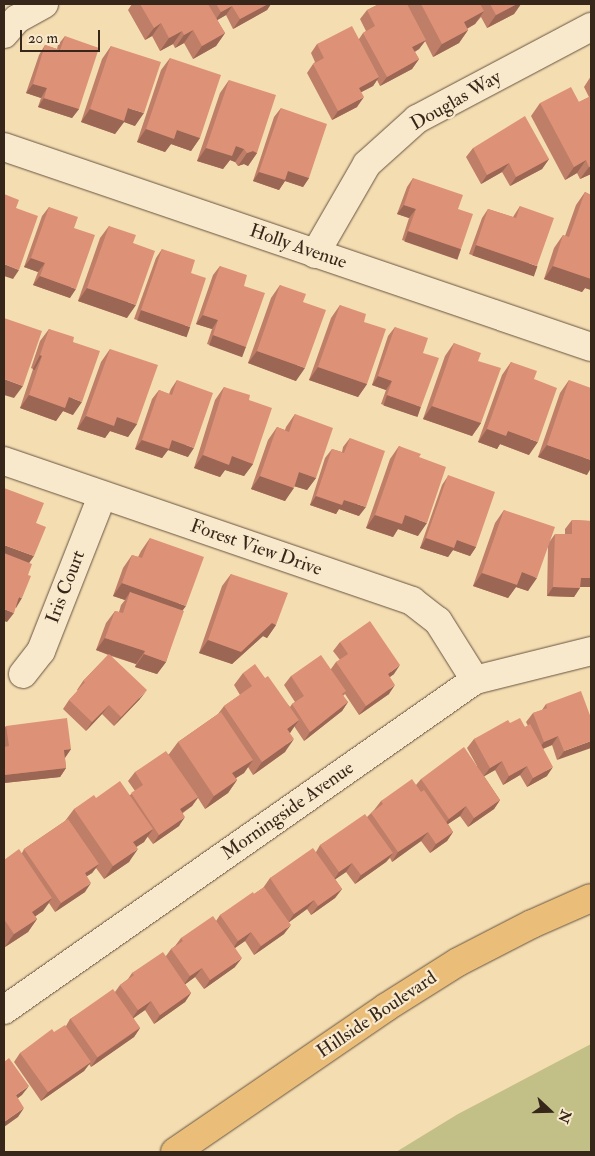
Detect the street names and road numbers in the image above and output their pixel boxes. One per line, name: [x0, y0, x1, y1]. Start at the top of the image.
street label: Douglas Way: [407, 66, 505, 136]
street label: Holly Avenue: [246, 220, 350, 274]
street label: Forest View Drive: [187, 515, 325, 581]
street label: Iris Court: [42, 547, 90, 627]
street label: Morningside Avenue: [218, 757, 358, 865]
street label: Hillside Boulevard: [313, 967, 441, 1063]

